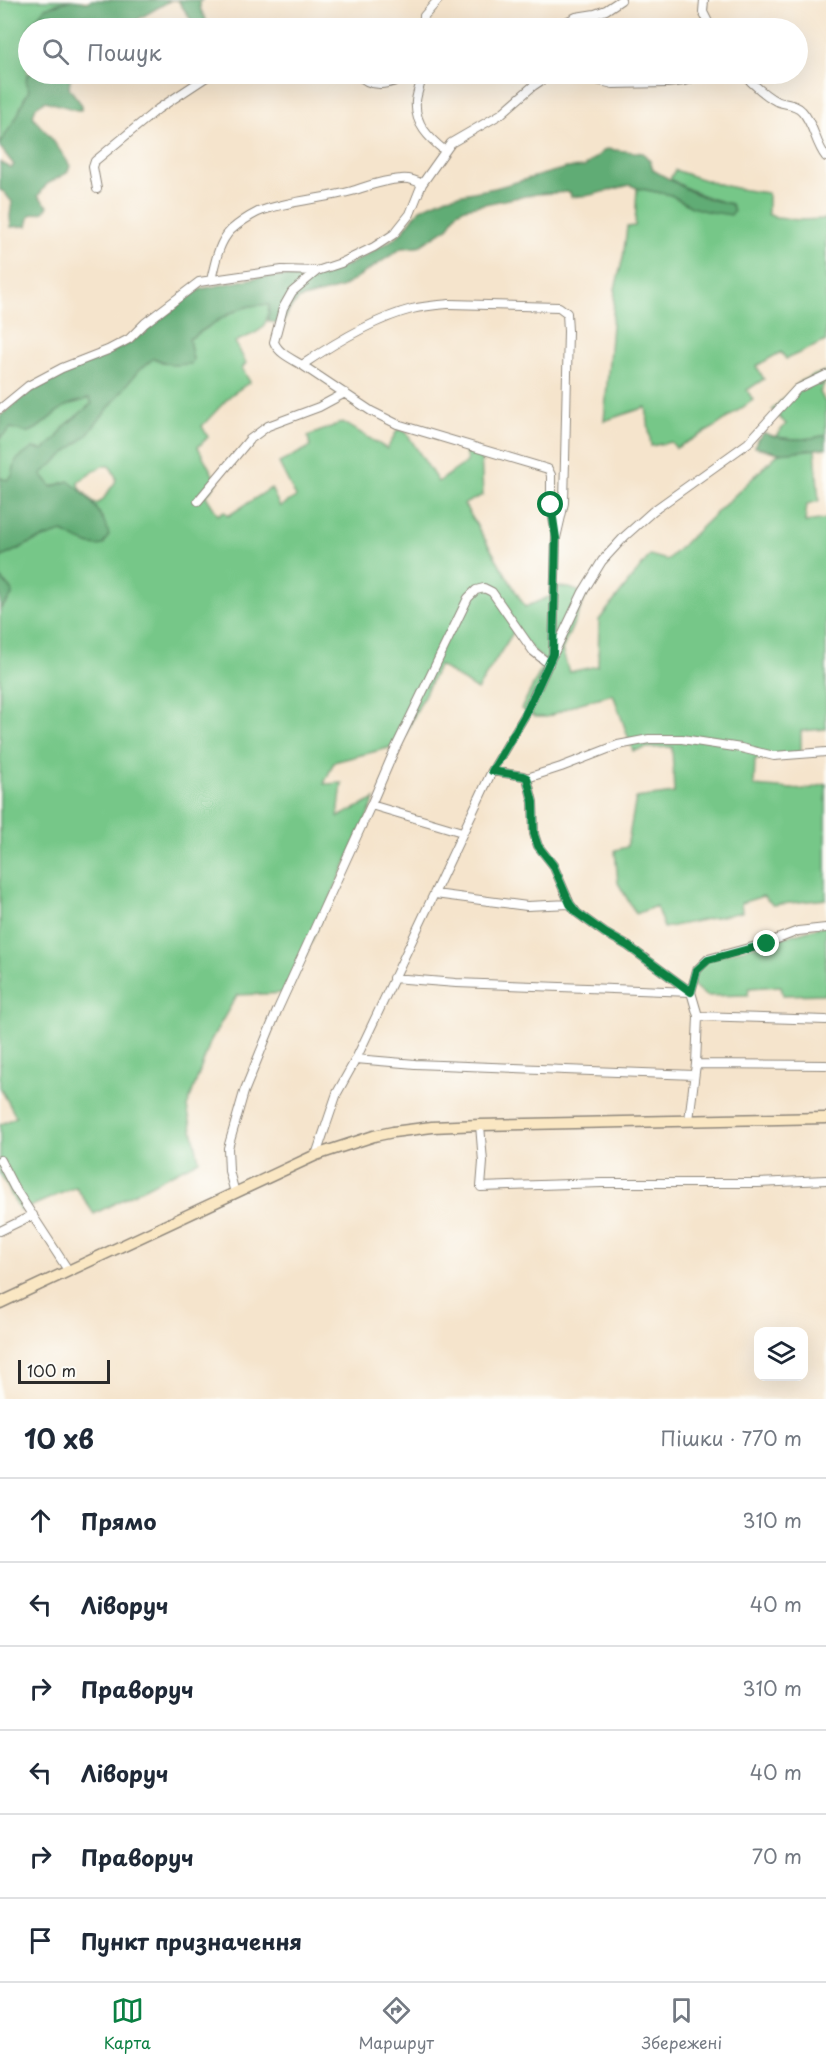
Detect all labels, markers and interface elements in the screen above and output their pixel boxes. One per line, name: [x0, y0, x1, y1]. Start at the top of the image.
search box: [18, 18, 808, 84]
icon: search: [39, 35, 72, 68]
text: Пошук: [87, 35, 162, 68]
route start: [537, 491, 563, 517]
route end: [753, 930, 779, 956]
map controls: [754, 1327, 808, 1381]
button: layers: [754, 1327, 808, 1381]
scale bar: [18, 1357, 110, 1384]
text: 100 m: [27, 1358, 76, 1382]
text: 10 хв: [24, 1419, 94, 1458]
text: Пішки · 770 m: [661, 1423, 802, 1453]
icon: ahead: [24, 1504, 57, 1537]
text: Прямо: [81, 1504, 156, 1537]
text: 310 m: [742, 1505, 802, 1535]
icon: left: [24, 1588, 57, 1621]
text: Ліворуч: [81, 1588, 168, 1621]
text: 40 m: [750, 1589, 802, 1619]
icon: right: [24, 1672, 57, 1705]
text: Праворуч: [81, 1672, 194, 1705]
text: 310 m: [742, 1673, 802, 1703]
icon: left: [24, 1756, 57, 1789]
text: Ліворуч: [81, 1756, 168, 1789]
text: 40 m: [750, 1757, 802, 1787]
icon: right: [24, 1840, 57, 1873]
text: Праворуч: [81, 1840, 194, 1873]
text: 70 m: [752, 1841, 802, 1871]
icon: arrive: [24, 1924, 57, 1957]
text: Пункт призначення: [81, 1924, 302, 1957]
tab: Карта: [104, 1994, 151, 2054]
tab: Маршрут: [358, 1994, 434, 2054]
tab: Збережені: [642, 1994, 722, 2054]

